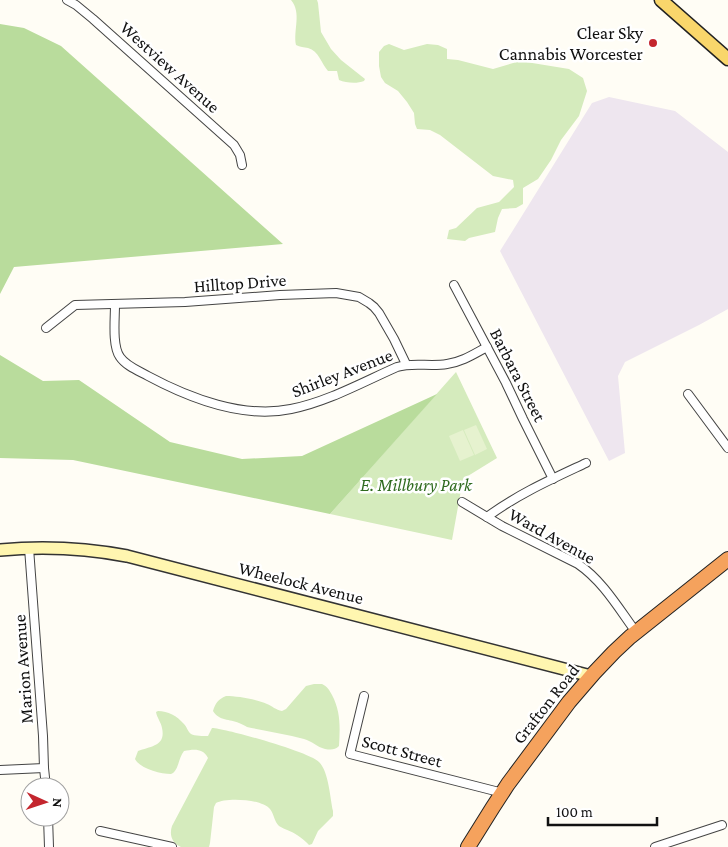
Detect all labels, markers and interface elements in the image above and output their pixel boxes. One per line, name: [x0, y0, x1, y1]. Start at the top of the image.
street label: Westview Avenue: [116, 17, 224, 117]
place label: Clear Sky Cannabis Worcester: [499, 23, 644, 64]
marker: Clear Sky Cannabis Worcester: [647, 37, 659, 49]
street label: Hilltop Drive: [193, 270, 287, 296]
street label: Barbara Street: [486, 325, 551, 426]
street label: Shirley Avenue: [289, 345, 395, 401]
park label: E. Millbury Park: [360, 475, 473, 495]
street label: Ward Avenue: [505, 504, 599, 568]
street label: Wheelock Avenue: [236, 558, 366, 608]
street label: Marion Avenue: [9, 614, 37, 724]
street label: Grafton Road: [509, 660, 584, 748]
street label: Scott Street: [360, 731, 445, 772]
north arrow: [20, 777, 70, 827]
scale bar: [548, 794, 657, 826]
text: N: [50, 797, 66, 808]
text: 100 m: [556, 804, 593, 820]

